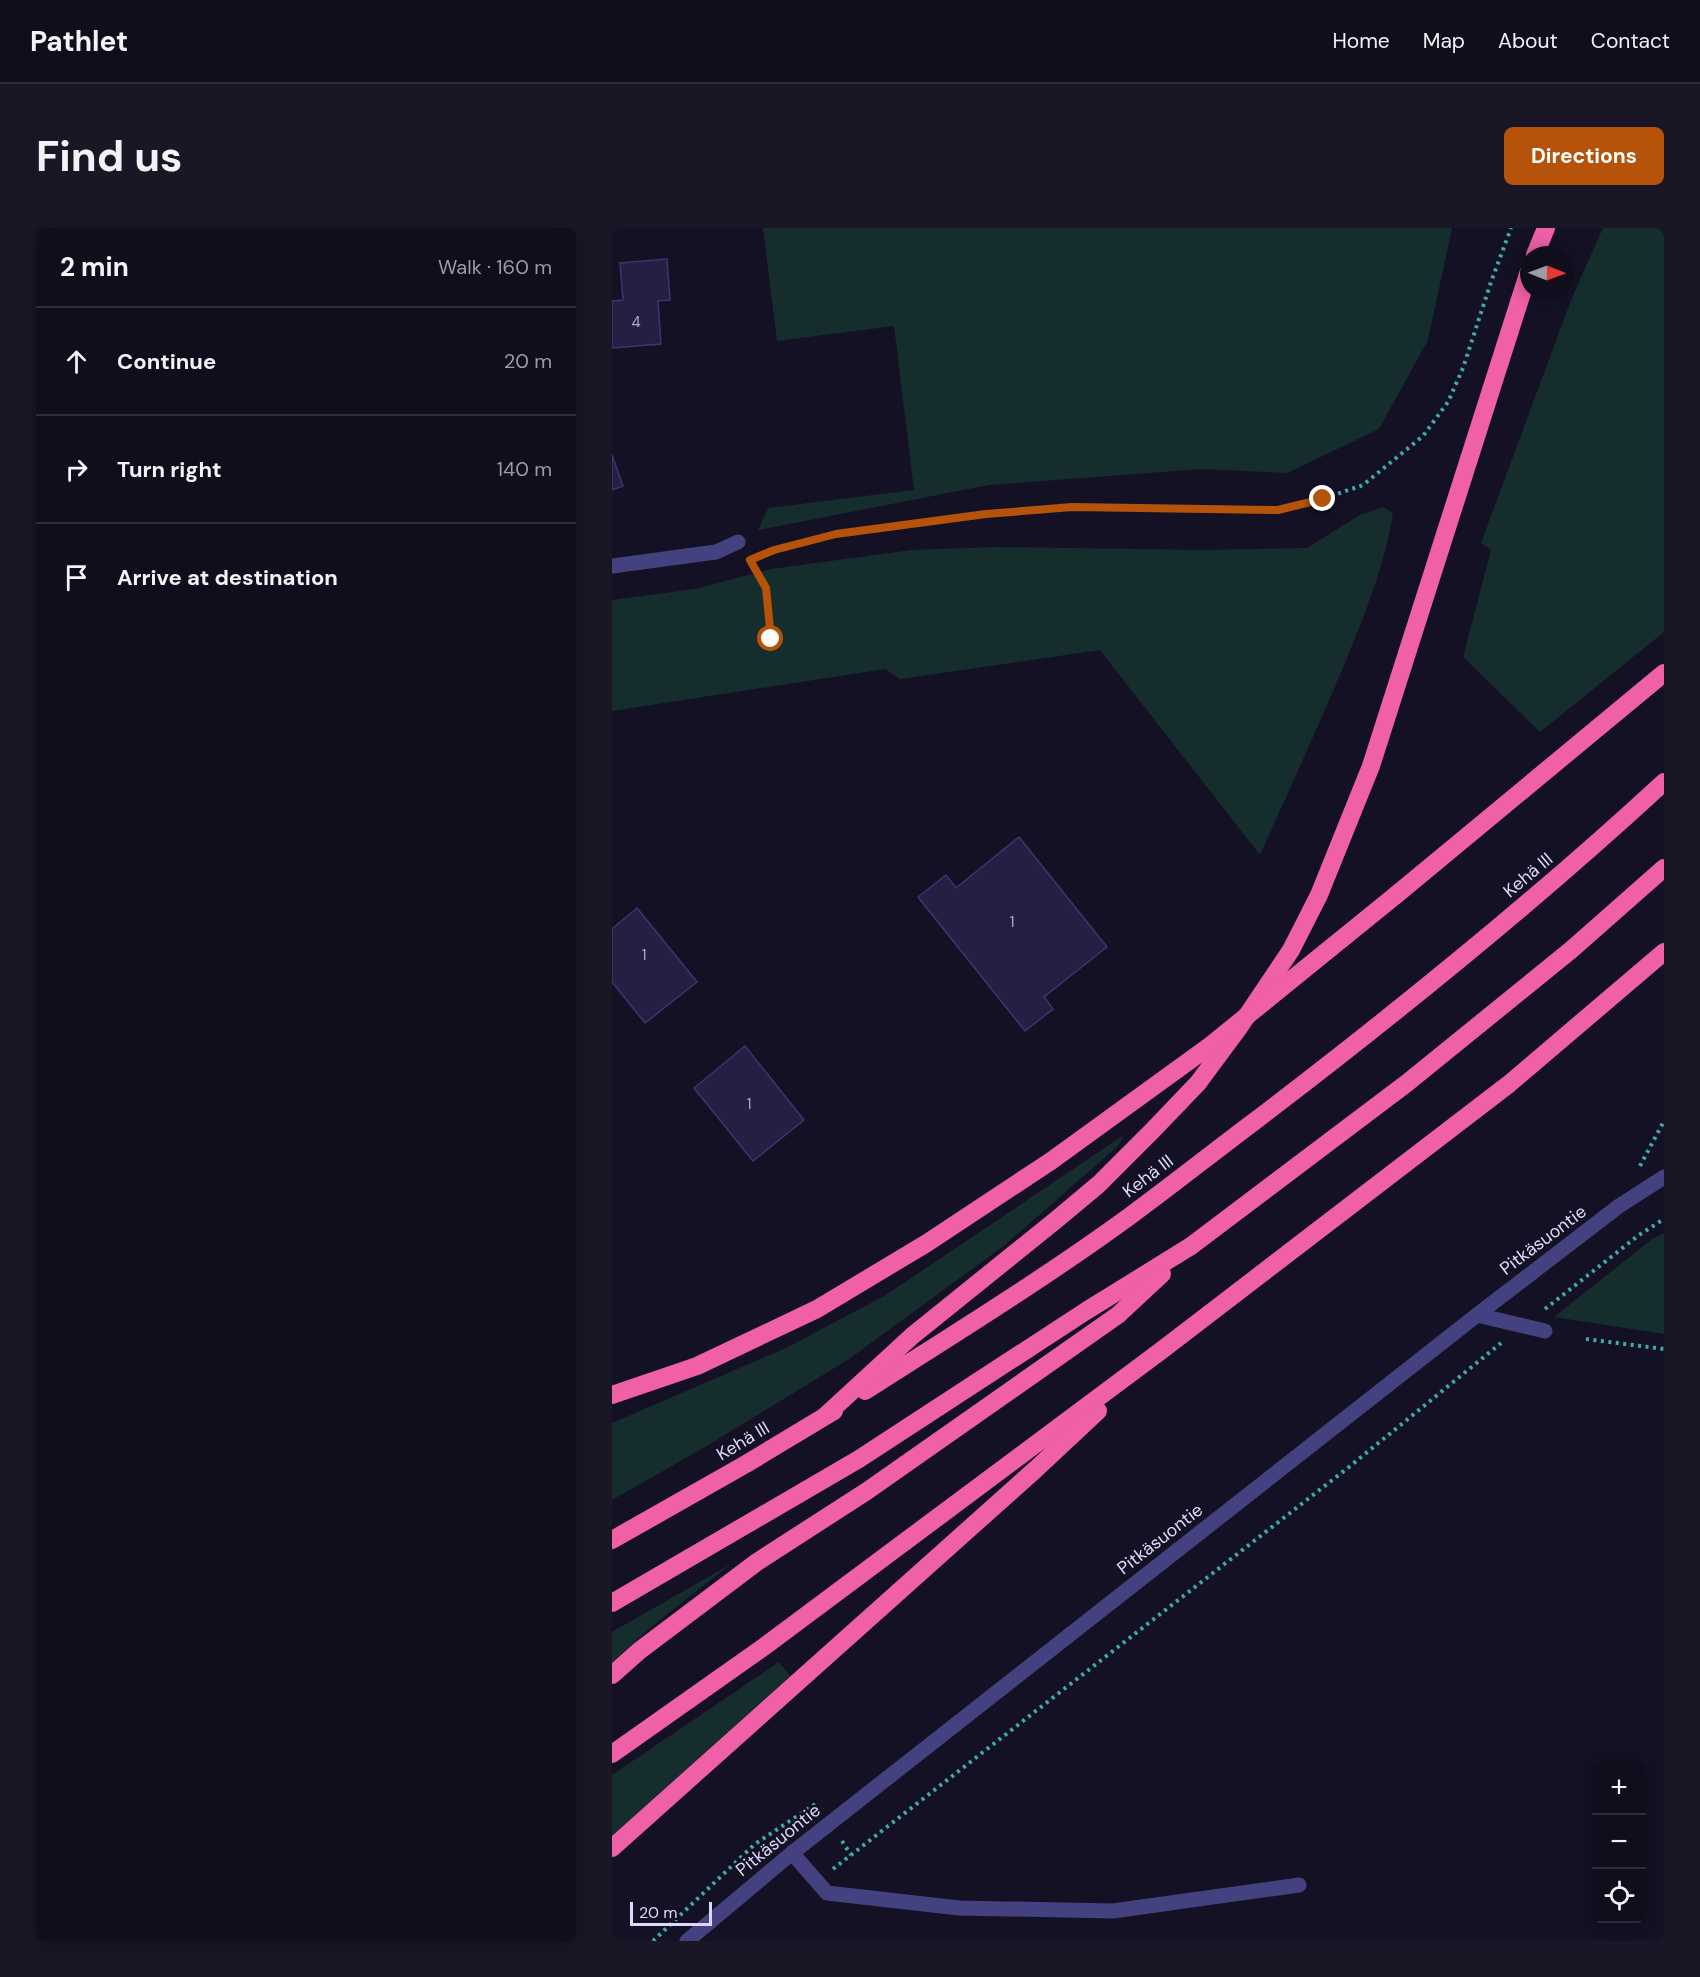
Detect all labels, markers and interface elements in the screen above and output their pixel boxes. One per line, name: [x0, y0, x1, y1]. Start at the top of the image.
text: Pathlet: [30, 23, 128, 60]
text: Home: [1332, 27, 1390, 55]
text: Map: [1423, 27, 1465, 55]
text: About: [1498, 27, 1558, 55]
text: Contact: [1591, 27, 1670, 55]
button: Directions: [1504, 127, 1664, 185]
text: Find us: [36, 129, 182, 184]
north arrow: [1520, 246, 1574, 300]
text: 2 min: [60, 250, 129, 284]
text: Walk · 160 m: [438, 254, 552, 280]
house number: 4: [631, 312, 641, 332]
icon: ahead: [60, 345, 93, 378]
text: Continue: [117, 347, 216, 376]
text: 20 m: [504, 348, 552, 374]
icon: right: [60, 453, 93, 486]
text: Turn right: [117, 455, 222, 484]
text: 140 m: [497, 456, 552, 482]
route end: [1309, 485, 1335, 511]
icon: arrive: [60, 561, 93, 594]
text: Arrive at destination: [117, 563, 338, 592]
route start: [757, 625, 783, 651]
street label: Kehä III: [1498, 847, 1558, 903]
house number: 1: [1010, 912, 1014, 932]
house number: 1: [642, 945, 646, 965]
house number: 1: [747, 1094, 751, 1114]
street label: Kehä III: [1118, 1149, 1178, 1203]
street label: Pitkäsuontie: [1495, 1200, 1591, 1280]
street label: Kehä III: [712, 1416, 774, 1466]
street label: Pitkäsuontie: [1112, 1498, 1208, 1580]
map controls: [1592, 1761, 1646, 1923]
button: +: [1592, 1761, 1646, 1815]
street label: Pitkäsuontie: [731, 1798, 825, 1882]
button: −: [1592, 1815, 1646, 1869]
button: locate: [1592, 1869, 1646, 1923]
scale bar: [630, 1899, 712, 1926]
text: 20 m: [639, 1902, 678, 1923]

